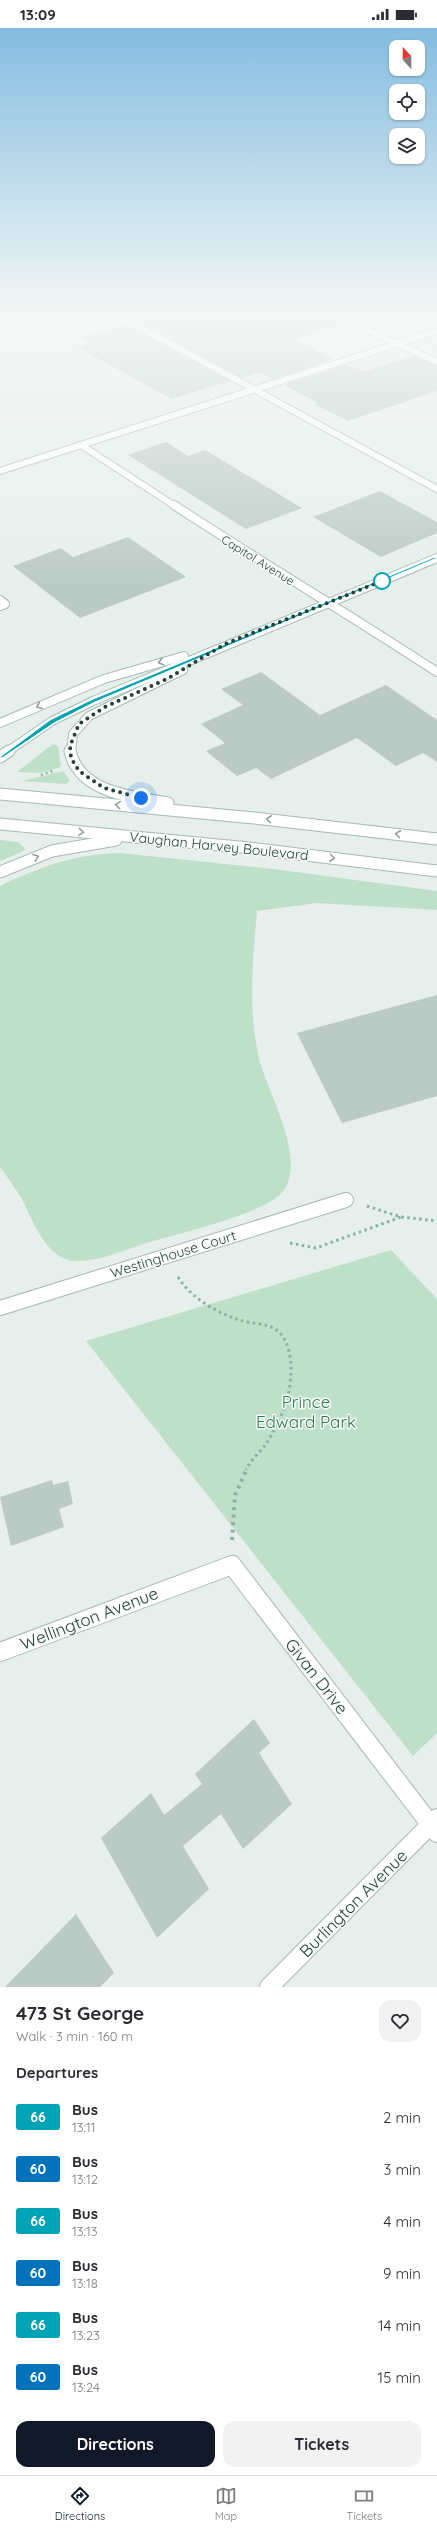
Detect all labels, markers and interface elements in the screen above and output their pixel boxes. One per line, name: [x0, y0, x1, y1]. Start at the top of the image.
text: 13:09: [20, 5, 56, 24]
north arrow: [389, 40, 425, 76]
map controls: [389, 40, 425, 164]
button: locate: [389, 84, 425, 120]
button: layers: [389, 128, 425, 164]
street label: Capitol Avenue: [219, 532, 297, 589]
unlabelled marker: [373, 572, 391, 590]
one-way arrow: [157, 657, 164, 665]
one-way arrow: [35, 701, 43, 709]
your location: [131, 788, 151, 808]
one-way arrow: [115, 801, 121, 810]
one-way arrow: [266, 815, 272, 824]
one-way arrow: [78, 827, 84, 836]
street label: Vaughan Harvey Boulevard: [129, 828, 309, 864]
one-way arrow: [395, 830, 401, 839]
one-way arrow: [32, 853, 39, 861]
one-way arrow: [329, 853, 335, 862]
street label: Westinghouse Court: [108, 1226, 238, 1282]
park label: Prince Edward Park: [256, 1391, 356, 1432]
street label: Wellington Avenue: [17, 1582, 161, 1654]
street label: Givan Drive: [281, 1634, 353, 1718]
street label: Burlington Avenue: [295, 1845, 411, 1961]
button: heart: [379, 2000, 421, 2042]
text: 473 St George: [16, 2001, 144, 2025]
text: Walk · 3 min · 160 m: [16, 2028, 133, 2044]
text: Departures: [16, 2063, 98, 2082]
text: Bus: [72, 2100, 98, 2119]
text: 66: [30, 2108, 46, 2126]
text: 2 min: [383, 2108, 421, 2127]
text: 13:11: [72, 2119, 96, 2135]
text: Bus: [72, 2152, 98, 2171]
text: 60: [30, 2160, 46, 2178]
text: 3 min: [383, 2160, 421, 2179]
text: 13:12: [72, 2171, 98, 2187]
text: Bus: [72, 2204, 98, 2223]
text: 66: [30, 2212, 46, 2230]
text: 4 min: [383, 2212, 421, 2231]
text: 13:13: [72, 2223, 98, 2239]
text: Bus: [72, 2256, 98, 2275]
text: 60: [30, 2264, 46, 2282]
text: 9 min: [383, 2264, 421, 2283]
text: 13:18: [72, 2275, 98, 2291]
text: Bus: [72, 2308, 98, 2327]
text: 66: [30, 2316, 46, 2334]
text: 14 min: [378, 2316, 421, 2335]
text: 13:23: [72, 2327, 100, 2343]
text: Bus: [72, 2360, 98, 2379]
text: 60: [30, 2368, 46, 2386]
text: 15 min: [378, 2368, 421, 2387]
text: 13:24: [72, 2379, 100, 2395]
button: Directions: [16, 2421, 215, 2467]
button: Tickets: [223, 2421, 421, 2467]
tab: Directions: [55, 2485, 105, 2523]
tab: Map: [215, 2485, 237, 2523]
tab: Tickets: [347, 2485, 382, 2523]

